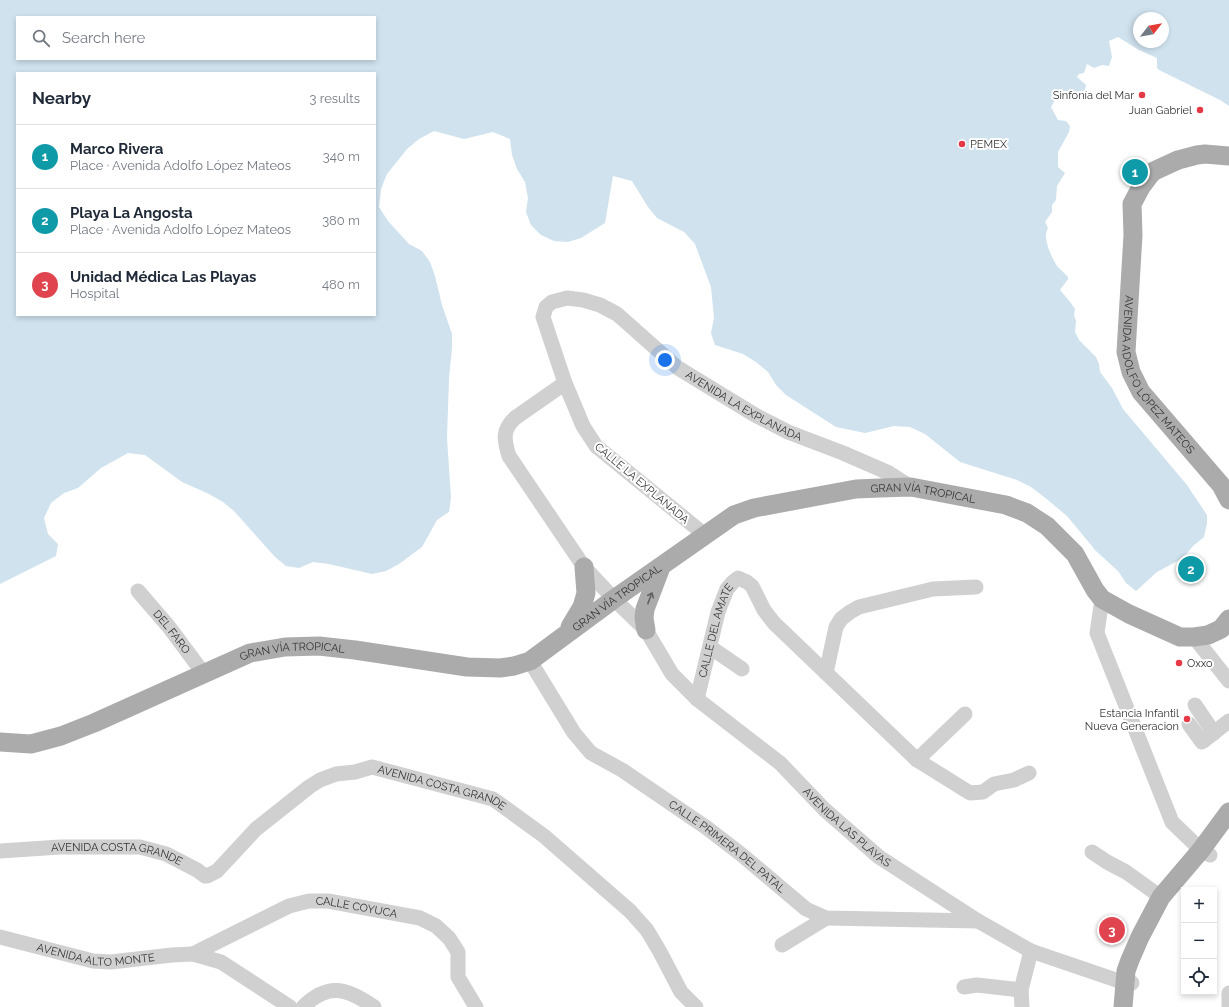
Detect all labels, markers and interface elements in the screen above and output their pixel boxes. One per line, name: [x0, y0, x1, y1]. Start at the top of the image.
north arrow: [1133, 12, 1169, 48]
search box: [16, 16, 376, 60]
icon: search: [30, 27, 52, 49]
text: Search here: [62, 29, 145, 47]
text: Nearby: [32, 88, 91, 108]
place label: Sinfonía del Mar: [1053, 89, 1134, 102]
marker: Sinfonía del Mar: [1137, 90, 1147, 100]
text: 3 results: [310, 91, 360, 106]
place label: Juan Gabriel: [1129, 104, 1192, 117]
marker: Juan Gabriel: [1195, 105, 1205, 115]
place label: PEMEX: [970, 138, 1007, 151]
marker: PEMEX: [957, 139, 967, 149]
text: Marco Rivera: [70, 140, 163, 158]
text: 1: [42, 149, 48, 164]
text: 340 m: [323, 149, 360, 164]
pin: 1: [1122, 157, 1148, 187]
text: Place · Avenida Adolfo López Mateos: [70, 158, 291, 173]
text: Playa La Angosta: [70, 204, 193, 222]
text: 2: [41, 213, 49, 228]
text: 380 m: [322, 213, 360, 228]
text: Place · Avenida Adolfo López Mateos: [70, 222, 291, 237]
text: Unidad Médica Las Playas: [70, 268, 256, 286]
text: 3: [41, 277, 49, 292]
text: 480 m: [322, 277, 360, 292]
text: Hospital: [70, 286, 119, 301]
street label: AVENIDA ADOLFO LÓPEZ MATEOS: [1119, 295, 1197, 457]
your location: [655, 350, 675, 370]
street label: AVENIDA LA EXPLANADA: [683, 368, 804, 444]
street label: CALLE LA EXPLANADA: [592, 440, 692, 527]
street label: GRAN VÍA TROPICAL: [870, 480, 977, 506]
pin: 2: [1178, 554, 1204, 584]
street label: GRAN VÍA TROPICAL: [570, 562, 665, 634]
street label: CALLE DEL AMATE: [696, 581, 736, 679]
one-way arrow: [646, 592, 654, 604]
street label: DEL FARO: [150, 607, 193, 657]
street label: GRAN VÍA TROPICAL: [238, 640, 346, 664]
place label: Oxxo: [1187, 657, 1213, 670]
marker: Oxxo: [1174, 658, 1184, 668]
place label: Estancia Infantil Nueva Generacion: [1085, 707, 1179, 733]
marker: Estancia Infantil Nueva Generacion: [1182, 714, 1192, 724]
street label: AVENIDA COSTA GRANDE: [376, 763, 509, 813]
street label: AVENIDA LAS PLAYAS: [800, 785, 893, 870]
street label: CALLE PRIMERA DEL PATAL: [666, 798, 788, 896]
street label: AVENIDA COSTA GRANDE: [51, 841, 185, 868]
map controls: [1181, 887, 1217, 995]
button: +: [1181, 887, 1217, 923]
street label: CALLE COYUCA: [316, 895, 399, 921]
pin: 3: [1099, 915, 1125, 945]
button: −: [1181, 923, 1217, 959]
street label: AVENIDA ALTO MONTE: [35, 941, 155, 969]
button: locate: [1181, 959, 1217, 995]

